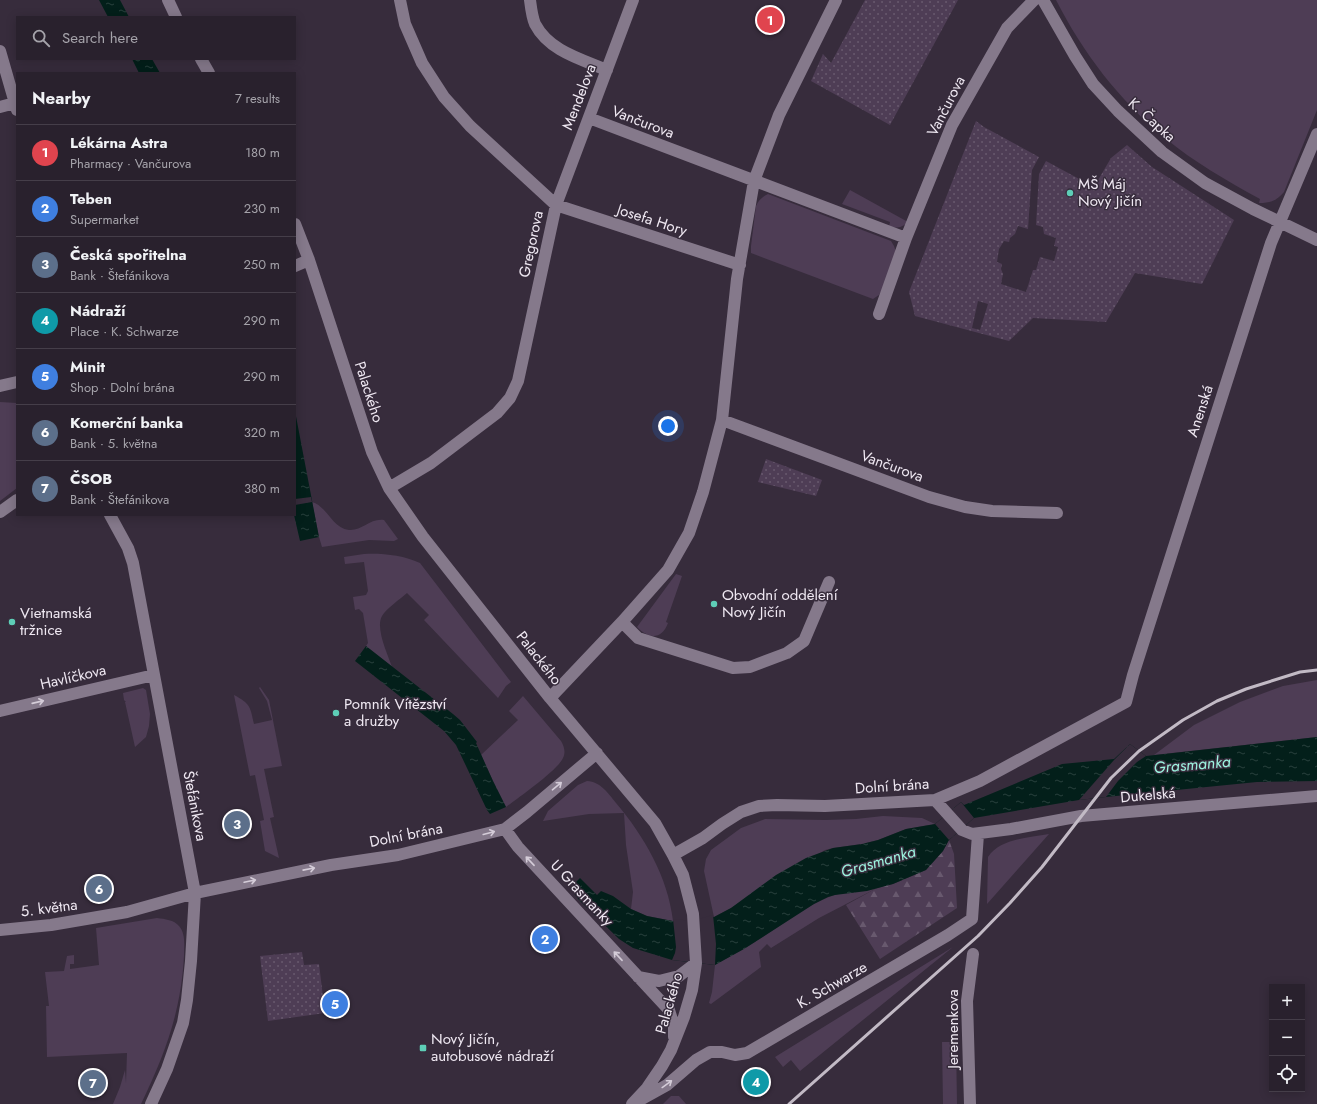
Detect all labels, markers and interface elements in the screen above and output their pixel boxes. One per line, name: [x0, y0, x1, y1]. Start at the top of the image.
pin: 1: [757, 5, 783, 35]
search box: [16, 16, 296, 60]
icon: search: [30, 27, 52, 49]
text: Search here: [62, 27, 138, 49]
street label: Mendelova: [556, 61, 602, 133]
street label: Vančurova: [921, 72, 971, 140]
text: Nearby: [32, 86, 90, 110]
text: 7 results: [235, 89, 280, 108]
street label: K. Čapka: [1123, 93, 1181, 147]
street label: Vančurova: [609, 100, 677, 144]
text: Lékárna Astra: [70, 132, 168, 154]
text: 1: [42, 143, 48, 162]
text: 180 m: [245, 143, 280, 162]
text: Pharmacy · Vančurova: [70, 154, 191, 173]
place label: MŠ Máj Nový Jičín: [1078, 173, 1142, 212]
text: Teben: [70, 188, 112, 210]
marker: MŠ Máj Nový Jičín: [1065, 188, 1075, 198]
street label: Josefa Hory: [612, 198, 690, 242]
text: 2: [41, 199, 49, 218]
text: 230 m: [244, 199, 280, 218]
street label: Gregorova: [513, 209, 549, 279]
text: Supermarket: [70, 210, 139, 229]
text: Česká spořitelna: [70, 244, 187, 266]
text: 3: [41, 255, 49, 274]
text: 250 m: [243, 255, 280, 274]
text: Bank · Štefánikova: [70, 266, 169, 285]
text: Nádraží: [70, 300, 125, 322]
text: 4: [40, 311, 50, 330]
text: 290 m: [243, 311, 280, 330]
text: Place · K. Schwarze: [70, 322, 179, 341]
text: Minit: [70, 356, 105, 378]
street label: Palackého: [349, 359, 389, 425]
text: 5: [41, 367, 49, 386]
text: 290 m: [243, 367, 280, 386]
text: Shop · Dolní brána: [70, 378, 174, 397]
street label: Anenská: [1181, 382, 1219, 440]
text: Komerční banka: [70, 412, 183, 434]
your location: [658, 416, 678, 436]
text: 6: [41, 423, 49, 442]
text: 320 m: [244, 423, 280, 442]
text: Bank · 5. května: [70, 434, 157, 453]
street label: Vančurova: [858, 445, 926, 487]
text: ČSOB: [70, 468, 112, 490]
text: 7: [41, 479, 49, 498]
text: 380 m: [244, 479, 280, 498]
text: Bank · Štefánikova: [70, 490, 169, 509]
place label: Obvodní oddělení Nový Jičín: [722, 584, 839, 623]
marker: Obvodní oddělení Nový Jičín: [709, 599, 719, 609]
place label: Vietnamská tržnice: [20, 602, 92, 641]
marker: Vietnamská tržnice: [7, 617, 17, 627]
street label: Palackého: [511, 626, 567, 690]
street label: Havlíčkova: [38, 659, 108, 695]
place label: Pomník Vítězství a družby: [344, 693, 448, 732]
one-way arrow: [31, 698, 44, 706]
marker: Pomník Vítězství a družby: [331, 708, 341, 718]
water label: Grasmanka: [1153, 750, 1232, 779]
street label: Štefánikova: [177, 769, 213, 843]
street label: Dolní brána: [854, 772, 930, 800]
one-way arrow: [552, 782, 563, 791]
street label: Dukelská: [1119, 782, 1177, 808]
pin: 3: [224, 809, 250, 839]
street label: Dolní brána: [367, 817, 445, 853]
one-way arrow: [482, 829, 495, 836]
water label: Grasmanka: [838, 840, 919, 883]
one-way arrow: [526, 855, 535, 866]
street label: U Grasmanky: [545, 855, 619, 932]
one-way arrow: [302, 865, 315, 873]
pin: 6: [86, 874, 112, 904]
one-way arrow: [243, 877, 256, 885]
street label: 5. května: [19, 894, 79, 922]
pin: 2: [532, 924, 558, 954]
one-way arrow: [613, 951, 623, 961]
street label: K. Schwarze: [793, 956, 872, 1014]
street label: Palackého: [650, 970, 688, 1036]
map controls: [1269, 984, 1305, 1092]
button: +: [1269, 984, 1305, 1020]
pin: 5: [322, 989, 348, 1019]
street label: Jeremenkova: [942, 989, 964, 1071]
button: −: [1269, 1020, 1305, 1056]
place label: Nový Jičín, autobusové nádraží: [431, 1028, 555, 1067]
marker: Nový Jičín, autobusové nádraží: [418, 1043, 428, 1053]
button: locate: [1269, 1056, 1305, 1092]
pin: 4: [743, 1067, 769, 1097]
pin: 7: [80, 1068, 106, 1098]
one-way arrow: [661, 1080, 672, 1088]

